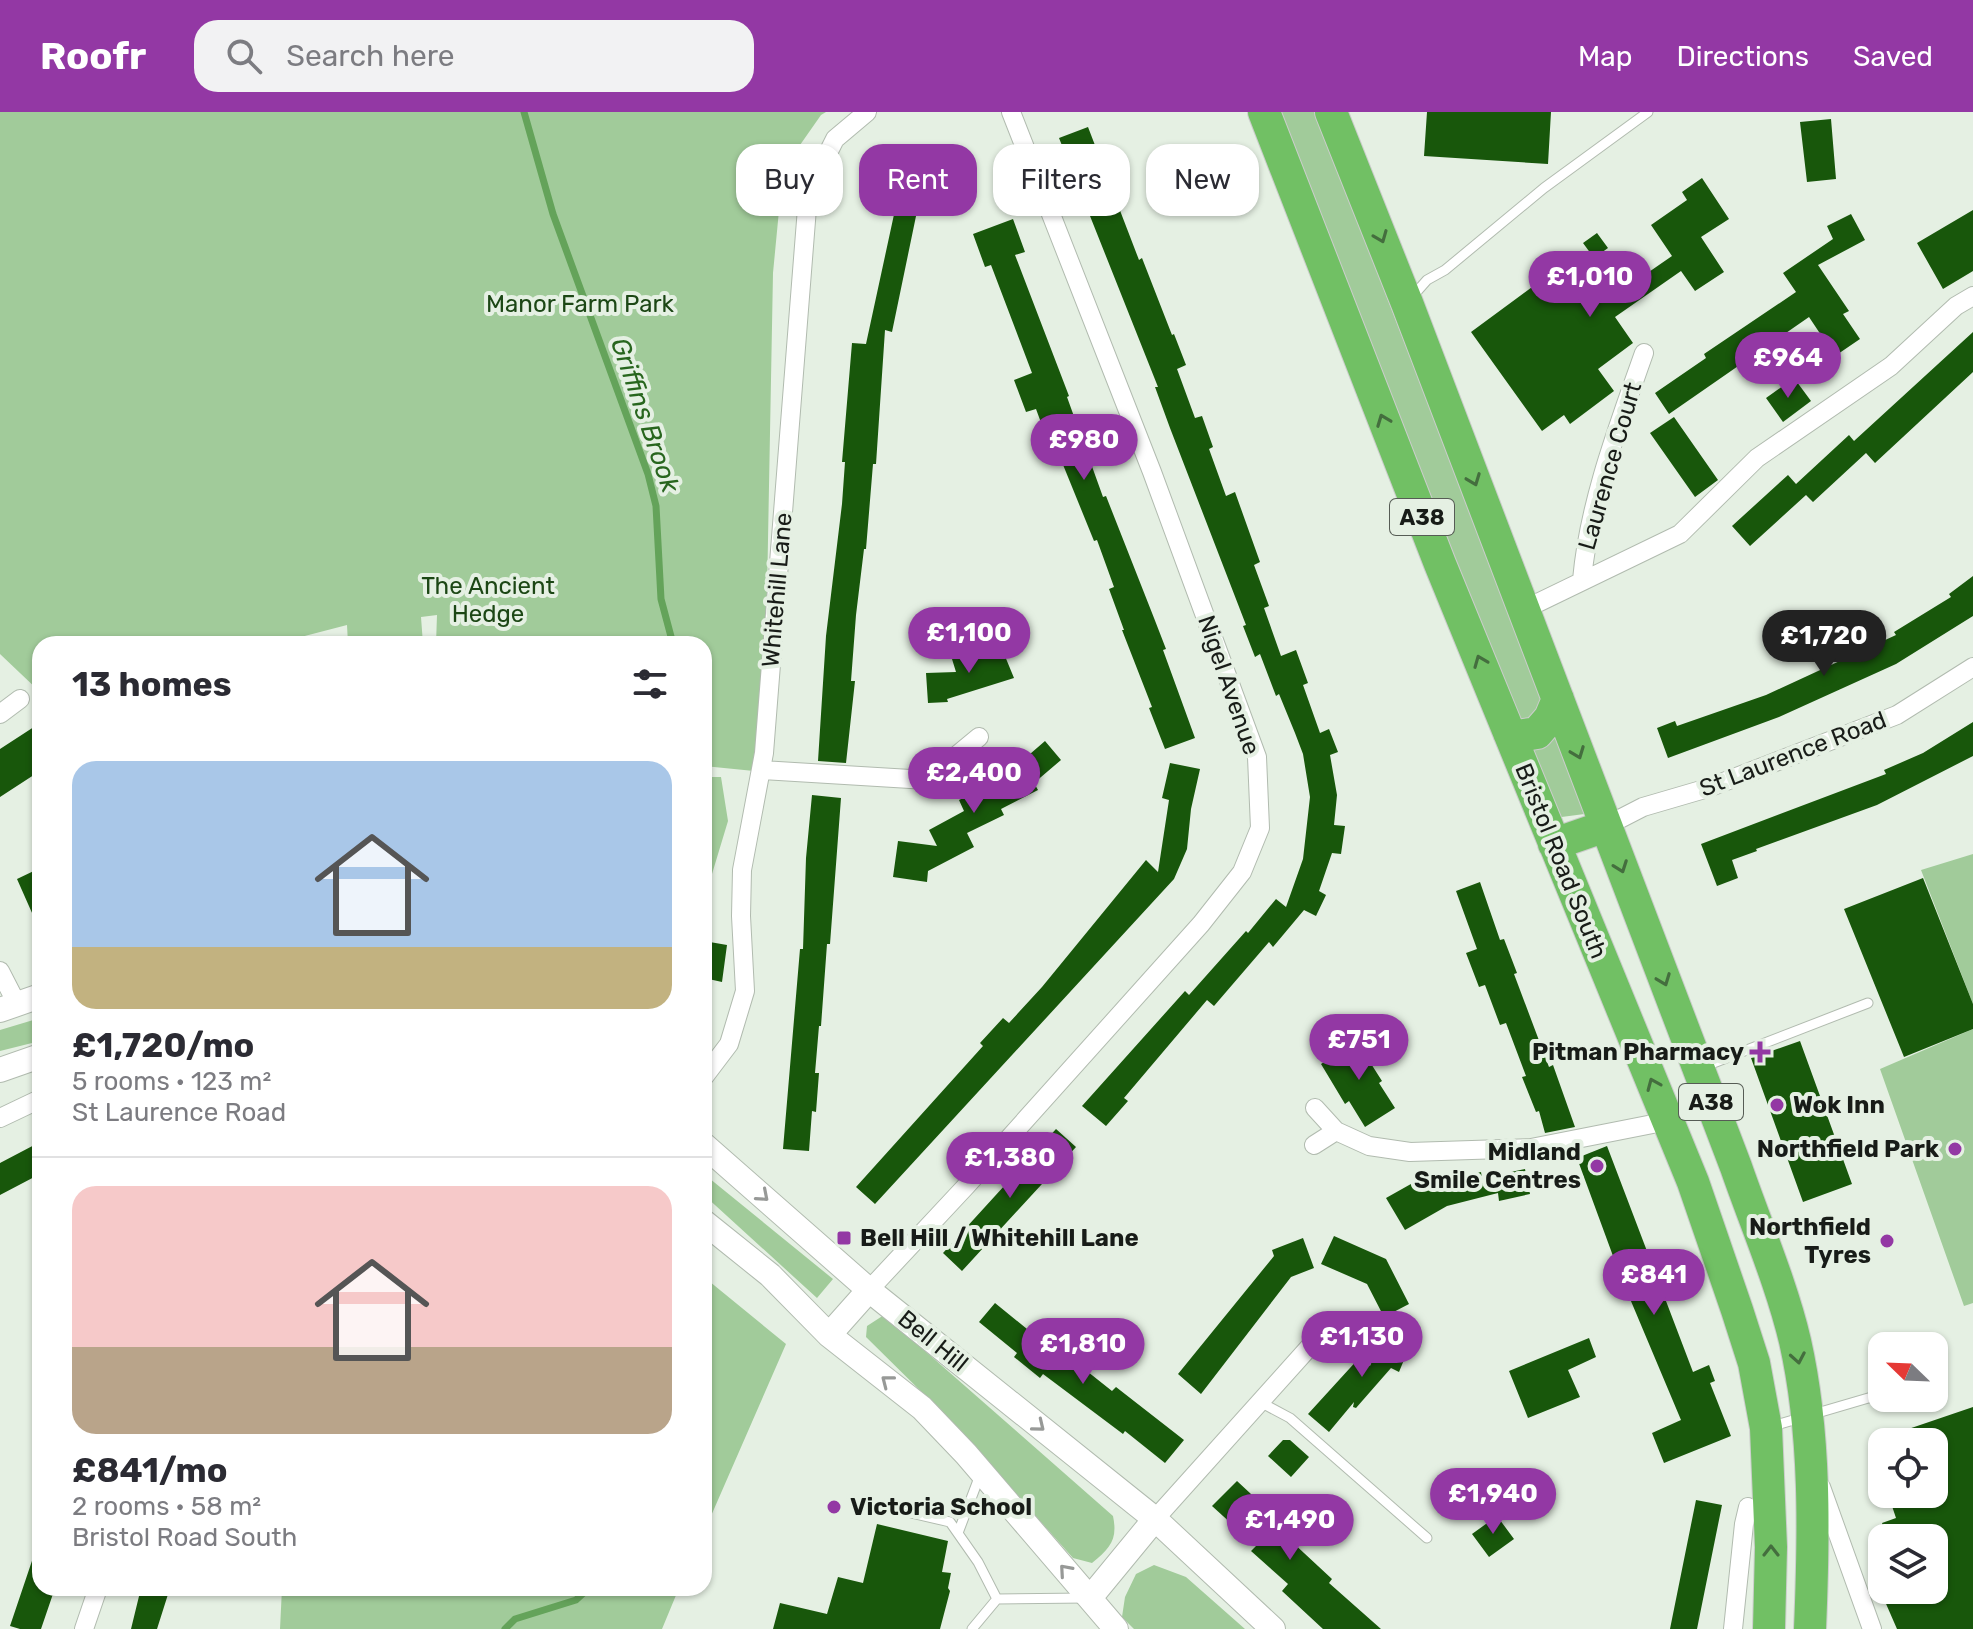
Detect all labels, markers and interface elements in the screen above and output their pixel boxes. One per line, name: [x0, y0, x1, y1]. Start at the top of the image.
search box: [194, 20, 754, 92]
text: Roofr: [40, 33, 146, 79]
icon: search: [222, 34, 266, 78]
text: Search here: [286, 38, 455, 74]
text: Map: [1578, 40, 1632, 73]
text: Directions: [1676, 40, 1809, 73]
text: Saved: [1853, 40, 1933, 73]
chip: Buy: [736, 144, 843, 216]
chip: Rent: [859, 144, 977, 216]
chip: Filters: [993, 144, 1130, 216]
chip: New: [1146, 144, 1259, 216]
one-way arrow: [1371, 229, 1388, 243]
pin: £1,010: [1525, 251, 1655, 319]
text: £1,010: [1547, 261, 1634, 292]
park label: Manor Farm Park: [486, 290, 675, 318]
pin: £964: [1741, 332, 1835, 400]
water label: Griffins Brook: [604, 333, 686, 497]
text: £964: [1753, 342, 1823, 373]
street label: Laurence Court: [1573, 379, 1647, 553]
one-way arrow: [1376, 413, 1393, 427]
pin: £980: [1037, 414, 1131, 482]
text: £980: [1049, 424, 1119, 455]
one-way arrow: [1464, 472, 1481, 486]
road number: A38: [1390, 499, 1454, 535]
street label: Whitehill Lane: [756, 511, 798, 669]
park label: The Ancient Hedge: [421, 572, 555, 628]
pin: £1,100: [904, 607, 1034, 675]
pin: £1,720: [1759, 610, 1889, 678]
street label: Nigel Avenue: [1192, 612, 1266, 758]
text: £1,100: [926, 617, 1012, 648]
text: £1,720: [1780, 620, 1868, 651]
one-way arrow: [1473, 655, 1489, 669]
icon: filters: [628, 662, 672, 706]
text: 13 homes: [72, 664, 232, 705]
street label: St Laurence Road: [1696, 706, 1890, 802]
one-way arrow: [1569, 745, 1585, 759]
pin: £2,400: [909, 747, 1039, 815]
text: £2,400: [926, 757, 1022, 788]
street label: Bristol Road South: [1509, 759, 1613, 963]
icon: home: [300, 813, 444, 957]
one-way arrow: [1611, 859, 1628, 873]
one-way arrow: [1654, 972, 1671, 986]
pin: £751: [1312, 1014, 1406, 1082]
text: £751: [1327, 1024, 1391, 1055]
text: £1,720/mo: [72, 1025, 254, 1066]
place label: Pitman Pharmacy: [1532, 1038, 1744, 1066]
marker: Pitman Pharmacy: [1751, 1043, 1769, 1061]
text: 5 rooms · 123 m²: [72, 1066, 271, 1097]
one-way arrow: [1646, 1078, 1662, 1092]
road number: A38: [1679, 1084, 1743, 1120]
place label: Wok Inn: [1793, 1091, 1885, 1119]
marker: Wok Inn: [1768, 1096, 1786, 1114]
text: St Laurence Road: [72, 1097, 286, 1128]
pin: £1,380: [945, 1132, 1075, 1200]
place label: Northfield Park: [1757, 1135, 1939, 1163]
place label: Midland Smile Centres: [1414, 1138, 1581, 1194]
marker: Northfield Park: [1946, 1140, 1964, 1158]
text: £1,380: [964, 1142, 1056, 1173]
marker: Midland Smile Centres: [1588, 1157, 1606, 1175]
one-way arrow: [753, 1187, 768, 1201]
place label: Northfield Tyres: [1749, 1213, 1871, 1269]
place label: Bell Hill / Whitehill Lane: [860, 1224, 1139, 1252]
marker: Bell Hill / Whitehill Lane: [835, 1229, 853, 1247]
marker: Northfield Tyres: [1878, 1232, 1896, 1250]
icon: home: [300, 1238, 444, 1382]
pin: £841: [1607, 1249, 1701, 1317]
text: £841: [1621, 1259, 1687, 1290]
street label: Bell Hill: [892, 1304, 974, 1378]
pin: £1,130: [1297, 1311, 1427, 1379]
pin: £1,810: [1018, 1318, 1148, 1386]
text: £1,130: [1320, 1321, 1404, 1352]
text: £1,810: [1040, 1328, 1126, 1359]
north arrow: [1868, 1332, 1948, 1412]
map controls: [1868, 1332, 1948, 1604]
one-way arrow: [1788, 1351, 1805, 1365]
one-way arrow: [882, 1376, 896, 1391]
one-way arrow: [1029, 1416, 1044, 1431]
button: locate: [1868, 1428, 1948, 1508]
text: £841/mo: [72, 1450, 227, 1491]
pin: £1,940: [1428, 1468, 1558, 1536]
text: £1,940: [1448, 1478, 1538, 1509]
text: 2 rooms · 58 m²: [72, 1491, 261, 1522]
place label: Victoria School: [850, 1493, 1032, 1521]
pin: £1,490: [1225, 1494, 1355, 1562]
marker: Victoria School: [825, 1498, 843, 1516]
text: £1,490: [1245, 1504, 1335, 1535]
text: Bristol Road South: [72, 1522, 297, 1553]
button: layers: [1868, 1524, 1948, 1604]
one-way arrow: [1762, 1544, 1780, 1557]
one-way arrow: [1061, 1564, 1075, 1579]

